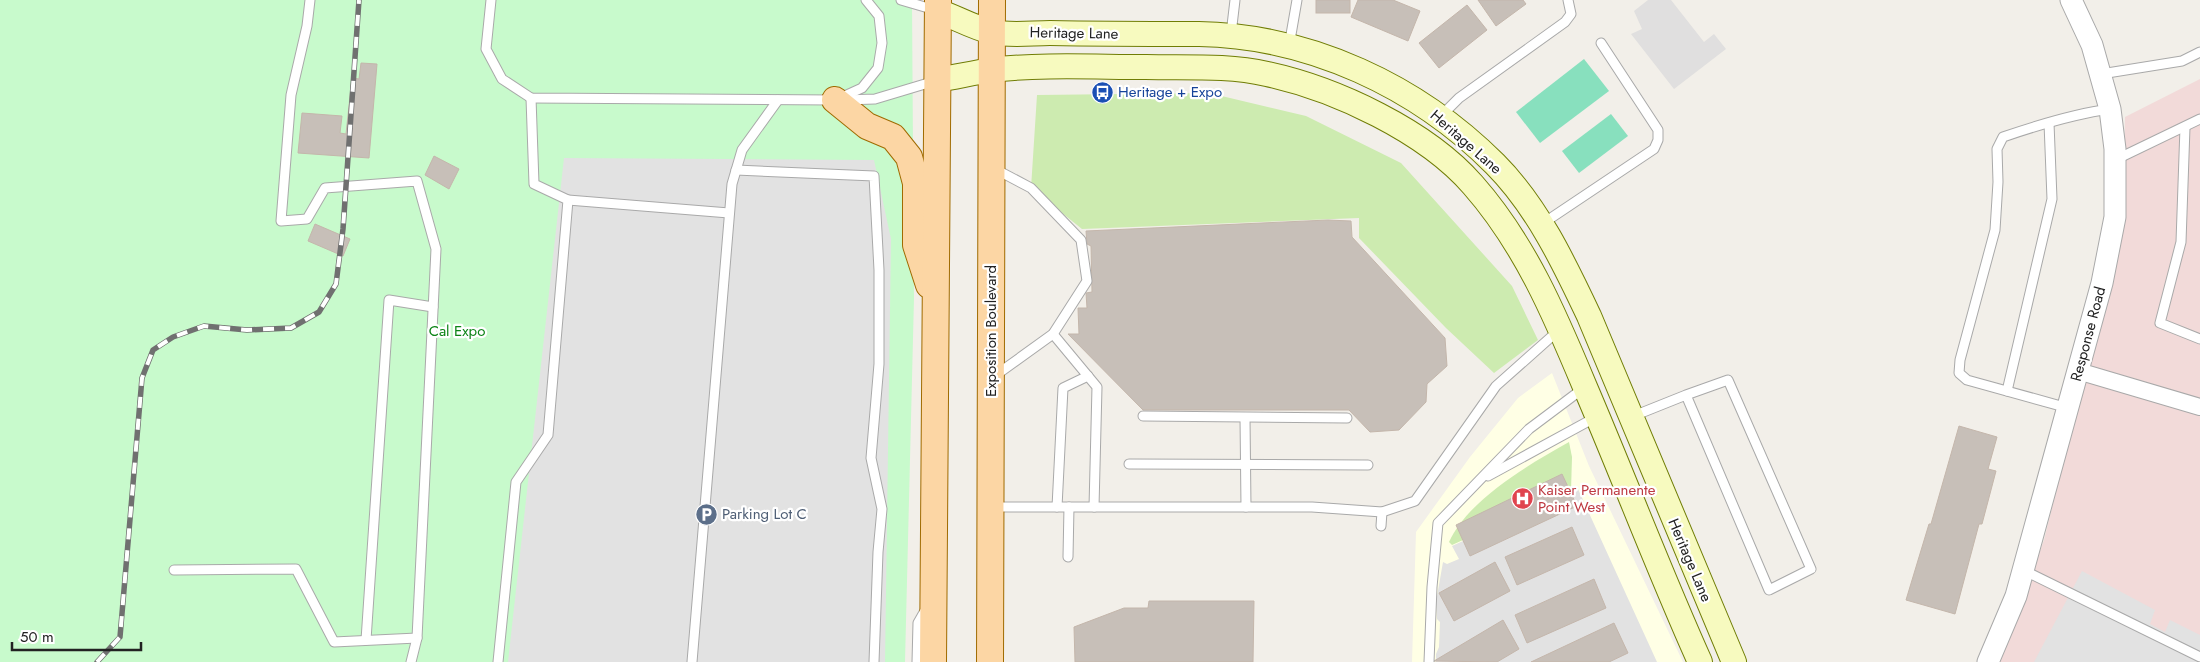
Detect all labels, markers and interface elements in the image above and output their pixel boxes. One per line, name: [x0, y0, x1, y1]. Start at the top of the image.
street label: Heritage Lane: [1029, 21, 1119, 45]
bus stop icon: Heritage + Expo: [1090, 80, 1114, 104]
place label: Heritage + Expo: [1118, 81, 1222, 103]
street label: Heritage Lane: [1425, 105, 1507, 180]
street label: Exposition Boulevard: [980, 265, 1002, 397]
street label: Response Road: [2065, 284, 2111, 384]
park label: Cal Expo: [429, 320, 485, 342]
place label: Kaiser Permanente Point West: [1538, 479, 1656, 518]
hospital icon: Kaiser Permanente Point West: [1510, 487, 1534, 511]
parking icon: Parking Lot C: [694, 502, 718, 526]
place label: Parking Lot C: [722, 503, 807, 525]
street label: Heritage Lane: [1663, 515, 1718, 605]
scale bar: [12, 620, 141, 652]
text: 50 m: [20, 626, 54, 648]

